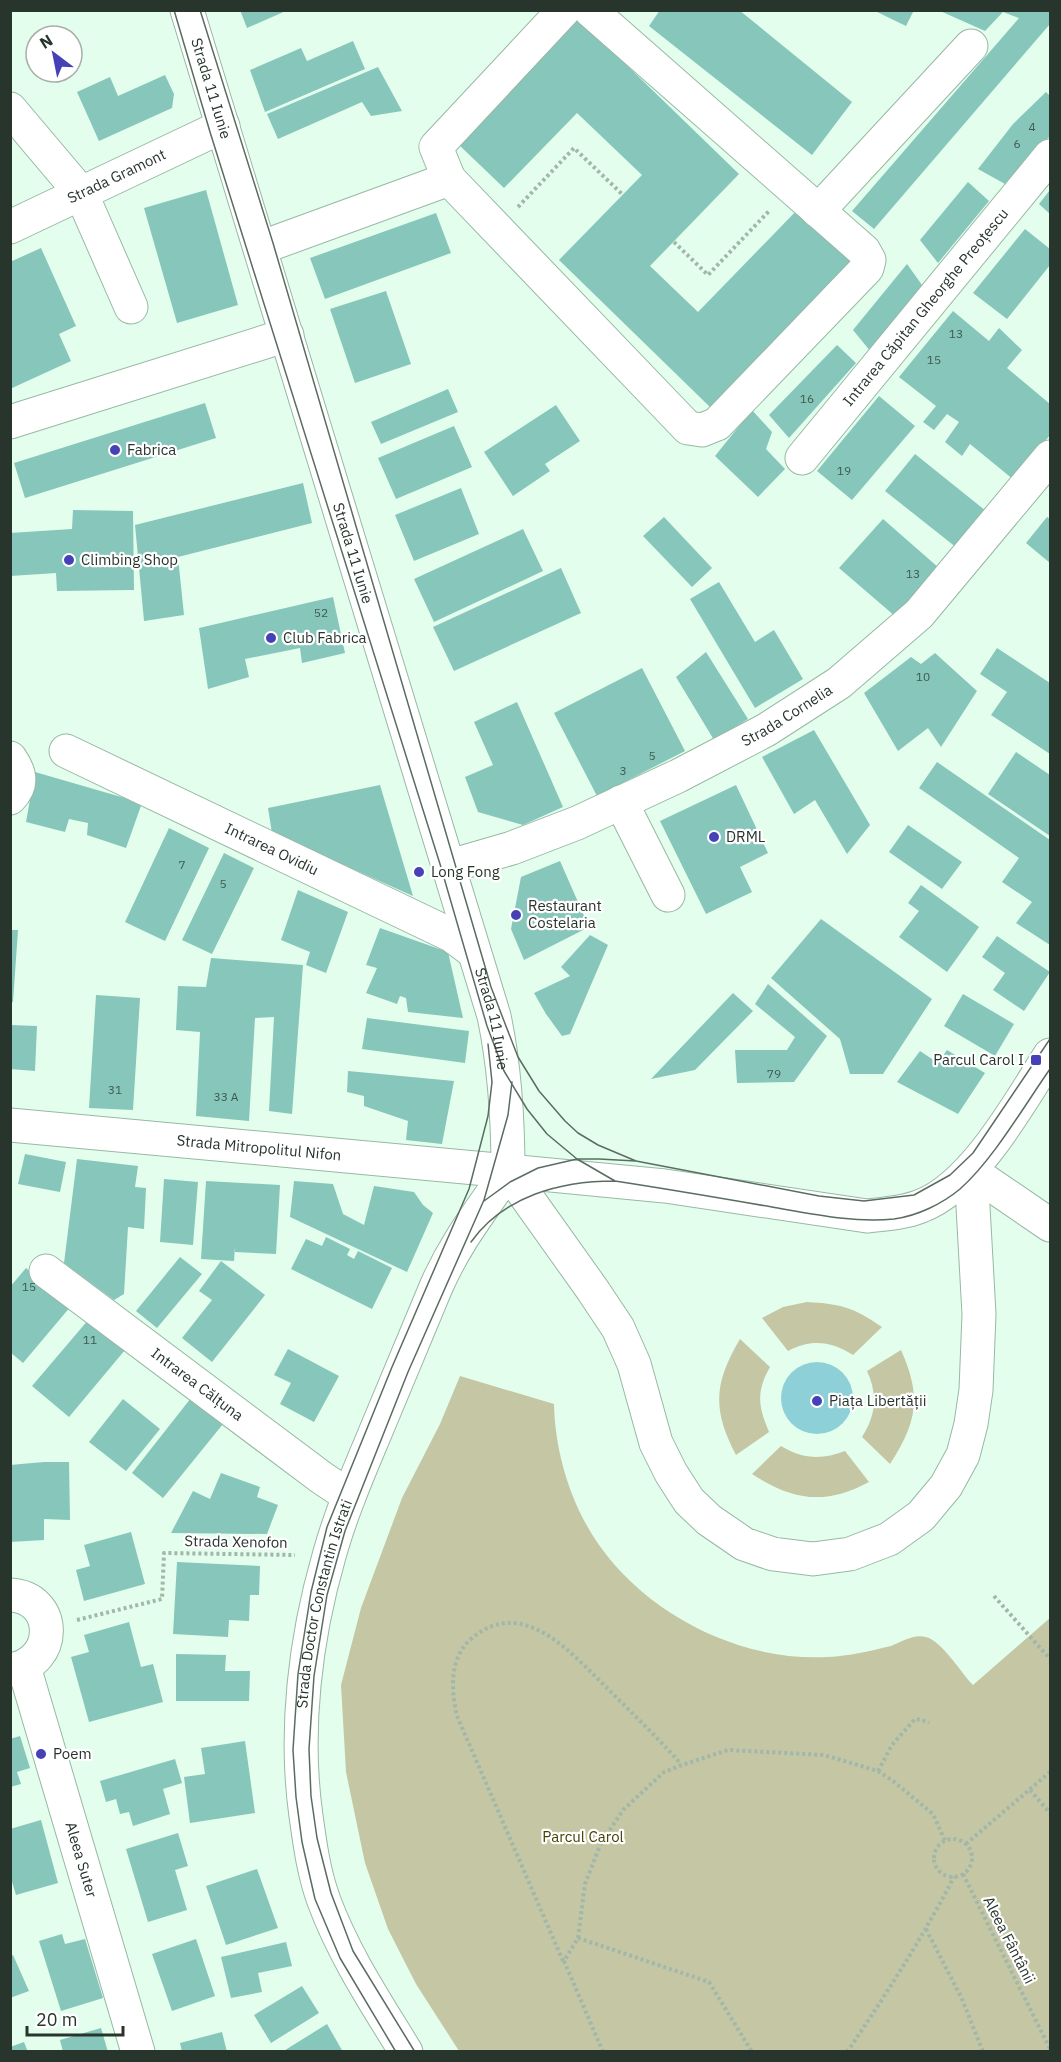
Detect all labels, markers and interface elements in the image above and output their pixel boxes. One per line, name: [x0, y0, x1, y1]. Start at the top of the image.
north arrow: [24, 24, 84, 84]
text: N: [36, 30, 56, 53]
street label: Strada 11 Iunie: [187, 36, 236, 141]
house number: 4: [1028, 119, 1036, 134]
house number: 6: [1013, 136, 1021, 151]
street label: Strada Gramont: [64, 144, 169, 207]
street label: Intrarea Căpitan Gheorghe Preoțescu: [838, 204, 1012, 410]
house number: 13: [949, 326, 963, 341]
house number: 15: [927, 352, 941, 367]
house number: 16: [800, 391, 814, 406]
place label: Fabrica: [127, 440, 176, 459]
marker: Fabrica: [108, 443, 122, 457]
house number: 19: [837, 463, 851, 478]
street label: Strada 11 Iunie: [329, 500, 378, 606]
place label: Climbing Shop: [81, 550, 178, 569]
marker: Climbing Shop: [62, 553, 76, 567]
house number: 13: [906, 566, 920, 581]
house number: 52: [314, 605, 328, 620]
place label: Club Fabrica: [283, 628, 366, 647]
marker: Club Fabrica: [264, 631, 278, 645]
house number: 10: [916, 669, 930, 684]
street label: Strada Cornelia: [738, 680, 836, 750]
house number: 5: [648, 748, 656, 763]
house number: 3: [619, 763, 627, 778]
street label: Intrarea Ovidiu: [222, 818, 322, 879]
place label: DRML: [726, 827, 766, 846]
marker: DRML: [707, 830, 721, 844]
house number: 7: [178, 857, 186, 872]
place label: Long Fong: [431, 862, 500, 881]
marker: Long Fong: [412, 865, 426, 879]
house number: 5: [219, 876, 227, 891]
place label: Restaurant Costelaria: [528, 896, 602, 932]
marker: Restaurant Costelaria: [509, 908, 523, 922]
street label: Strada 11 Iunie: [471, 965, 513, 1071]
place label: Parcul Carol I: [933, 1050, 1024, 1069]
marker: Parcul Carol I: [1029, 1053, 1043, 1067]
house number: 79: [767, 1066, 781, 1081]
house number: 31: [108, 1082, 122, 1097]
house number: 33 A: [214, 1089, 239, 1104]
street label: Strada Mitropolitul Nifon: [176, 1130, 342, 1165]
house number: 15: [22, 1279, 36, 1294]
house number: 11: [83, 1332, 97, 1347]
street label: Intrarea Călțuna: [148, 1343, 247, 1425]
place label: Piața Libertății: [829, 1391, 926, 1410]
marker: Piața Libertății: [810, 1394, 824, 1408]
street label: Strada Doctor Constantin Istrati: [292, 1497, 356, 1709]
street label: Strada Xenofon: [184, 1531, 288, 1552]
place label: Poem: [53, 1744, 92, 1763]
marker: Poem: [34, 1747, 48, 1761]
street label: Aleea Suter: [61, 1819, 102, 1900]
park label: Parcul Carol: [542, 1827, 624, 1846]
street label: Aleea Fântânii: [979, 1893, 1040, 1987]
scale bar: [27, 1999, 123, 2037]
text: 20 m: [36, 2008, 78, 2031]

